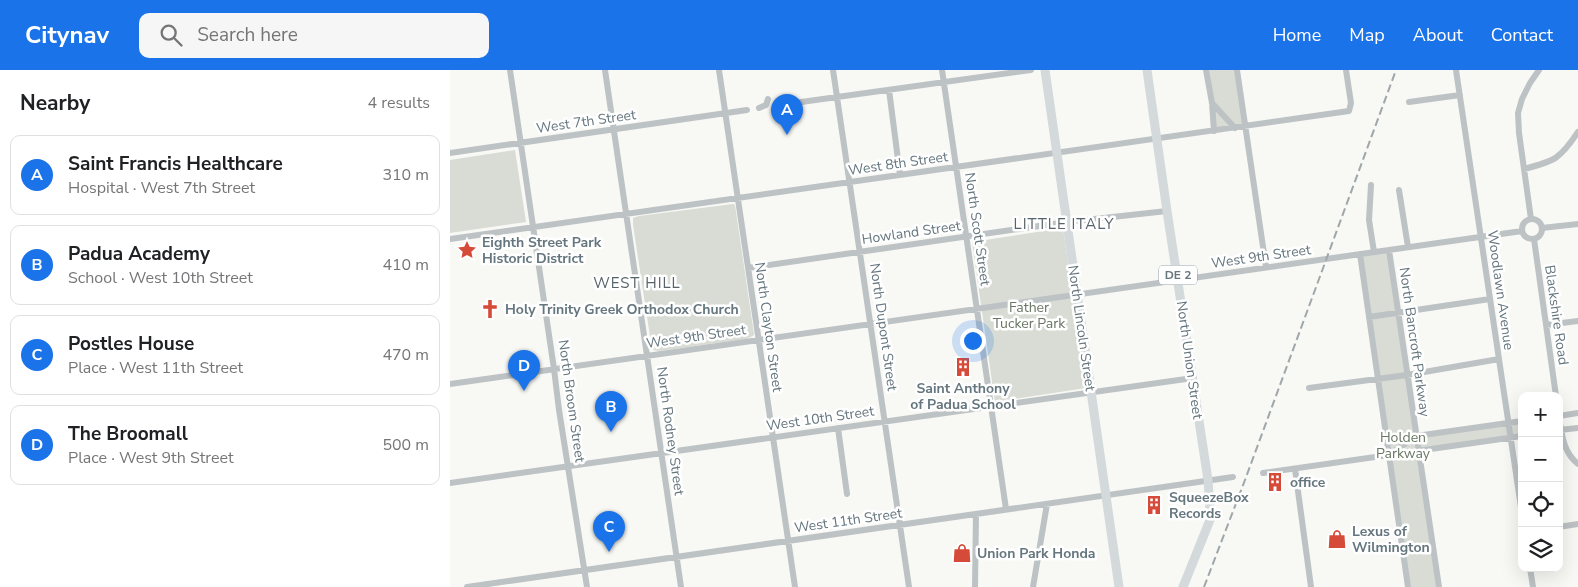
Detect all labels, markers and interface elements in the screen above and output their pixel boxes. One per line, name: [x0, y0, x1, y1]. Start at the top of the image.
search box: [139, 13, 489, 58]
text: Citynav: [25, 19, 109, 51]
icon: search: [157, 21, 185, 49]
text: Search here: [197, 22, 298, 48]
text: Home: [1273, 23, 1321, 47]
text: Map: [1349, 23, 1385, 47]
text: About: [1413, 23, 1463, 47]
text: Contact: [1491, 23, 1553, 47]
text: Nearby: [20, 89, 90, 117]
text: 4 results: [368, 92, 430, 114]
pin: A: [771, 94, 803, 135]
street label: West 7th Street: [535, 105, 637, 138]
street label: West 8th Street: [847, 147, 949, 180]
text: Saint Francis Healthcare: [68, 151, 283, 177]
text: A: [31, 164, 43, 186]
text: 310 m: [382, 164, 429, 186]
street label: North Scott Street: [960, 171, 995, 287]
text: Hospital · West 7th Street: [68, 177, 255, 199]
district label: LITTLE ITALY: [1014, 214, 1115, 234]
street label: Howland Street: [860, 216, 962, 249]
street label: Woodlawn Avenue: [1483, 229, 1518, 351]
place label: Eighth Street Park Historic District: [482, 233, 602, 268]
place icon: Eighth Street Park Historic District: [456, 239, 478, 261]
street label: West 9th Street: [1210, 240, 1312, 273]
text: Padua Academy: [68, 241, 210, 267]
text: B: [31, 254, 43, 276]
text: 410 m: [382, 254, 429, 276]
street label: North Clayton Street: [750, 261, 787, 393]
street label: North Dupont Street: [865, 262, 902, 392]
street label: North Lincoln Street: [1063, 264, 1100, 392]
street label: Blackshire Road: [1540, 264, 1573, 366]
road number: DE 2: [1159, 266, 1197, 284]
street label: North Bancroft Parkway: [1395, 266, 1435, 419]
text: School · West 10th Street: [68, 267, 253, 289]
district label: WEST HILL: [593, 273, 681, 293]
church icon: Holy Trinity Greek Orthodox Church: [479, 298, 501, 320]
park label: Father Tucker Park: [993, 298, 1066, 333]
place label: Holy Trinity Greek Orthodox Church: [505, 300, 739, 319]
street label: North Union Street: [1172, 300, 1207, 420]
street label: West 9th Street: [645, 320, 747, 353]
your location: [960, 328, 986, 354]
text: Postles House: [68, 331, 194, 357]
street label: North Broom Street: [553, 338, 590, 464]
text: C: [32, 344, 42, 366]
text: 470 m: [382, 344, 429, 366]
pin: D: [508, 350, 540, 391]
building icon: Saint Anthony of Padua School: [952, 356, 974, 378]
text: Place · West 11th Street: [68, 357, 243, 379]
street label: North Rodney Street: [652, 366, 689, 497]
place label: Saint Anthony of Padua School: [910, 379, 1016, 414]
pin: B: [595, 391, 627, 432]
map controls: [1518, 392, 1563, 572]
button: +: [1518, 392, 1563, 437]
street label: West 10th Street: [765, 402, 875, 435]
text: The Broomall: [68, 421, 188, 447]
park label: Holden Parkway: [1376, 428, 1431, 463]
text: D: [31, 434, 43, 456]
text: 500 m: [382, 434, 429, 456]
button: −: [1518, 437, 1563, 482]
text: Place · West 9th Street: [68, 447, 234, 469]
building icon: office: [1264, 471, 1286, 493]
place label: office: [1290, 473, 1326, 492]
button: locate: [1518, 482, 1563, 527]
place label: SqueezeBox Records: [1169, 488, 1249, 523]
building icon: SqueezeBox Records: [1143, 494, 1165, 516]
street label: West 11th Street: [793, 504, 903, 537]
pin: C: [593, 511, 625, 552]
place label: Lexus of Wilmington: [1352, 522, 1430, 557]
button: layers: [1518, 527, 1563, 572]
shop icon: Lexus of Wilmington: [1326, 528, 1348, 550]
shop icon: Union Park Honda: [951, 542, 973, 564]
place label: Union Park Honda: [977, 544, 1096, 563]

